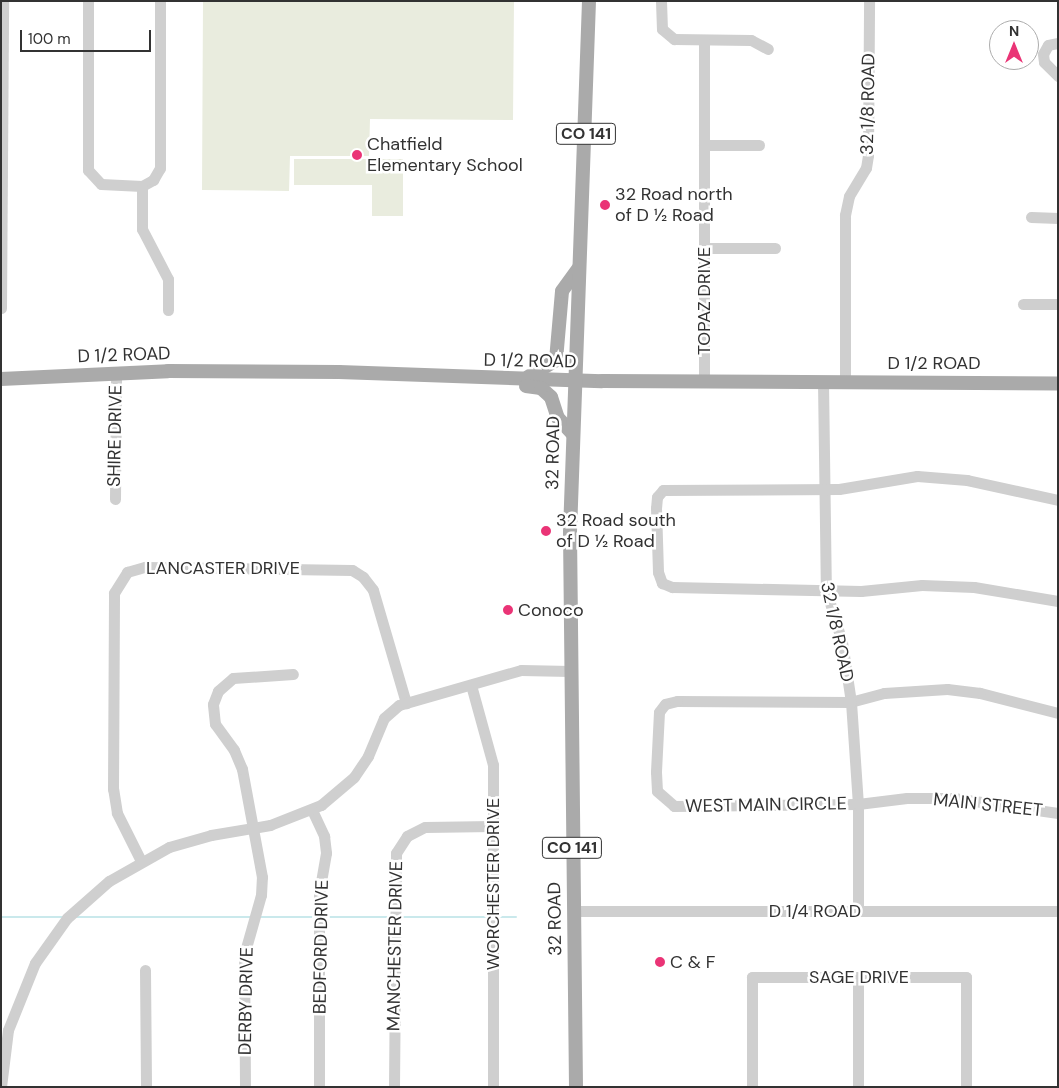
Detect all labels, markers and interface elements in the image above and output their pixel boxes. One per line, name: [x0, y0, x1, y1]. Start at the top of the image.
scale bar: [22, 20, 154, 52]
north arrow: [989, 20, 1039, 70]
text: N: [1009, 22, 1019, 40]
text: 100 m: [28, 29, 71, 49]
street label: 32 1/8 ROAD: [856, 53, 880, 155]
road number: CO 141: [555, 120, 617, 148]
place label: Chatfield Elementary School: [367, 134, 523, 176]
marker: Chatfield Elementary School: [351, 149, 363, 161]
place label: 32 Road north of D ½ Road: [615, 184, 733, 226]
marker: 32 Road north of D ½ Road: [599, 199, 611, 211]
street label: TOPAZ DRIVE: [693, 247, 715, 355]
street label: D 1/2 ROAD: [77, 343, 171, 367]
street label: D 1/2 ROAD: [483, 349, 577, 373]
street label: D 1/2 ROAD: [887, 352, 981, 374]
street label: SHIRE DRIVE: [103, 385, 127, 487]
street label: 32 ROAD: [542, 416, 564, 490]
place label: 32 Road south of D ½ Road: [556, 510, 676, 552]
marker: 32 Road south of D ½ Road: [540, 525, 552, 537]
street label: LANCASTER DRIVE: [146, 557, 300, 579]
street label: 32 1/8 ROAD: [816, 580, 858, 684]
place label: Conoco: [518, 599, 584, 621]
marker: Conoco: [502, 604, 514, 616]
street label: MAIN STREET: [932, 789, 1044, 821]
street label: WEST MAIN CIRCLE: [685, 793, 847, 817]
street label: WORCHESTER DRIVE: [482, 798, 504, 970]
road number: CO 141: [541, 834, 603, 861]
street label: MANCHESTER DRIVE: [383, 861, 407, 1031]
street label: BEDFORD DRIVE: [309, 880, 333, 1014]
street label: 32 ROAD: [544, 882, 566, 956]
street label: D 1/4 ROAD: [769, 900, 861, 922]
street label: DERBY DRIVE: [234, 947, 258, 1055]
place label: C & F: [670, 951, 715, 973]
marker: C & F: [654, 956, 666, 968]
street label: SAGE DRIVE: [809, 966, 909, 988]

